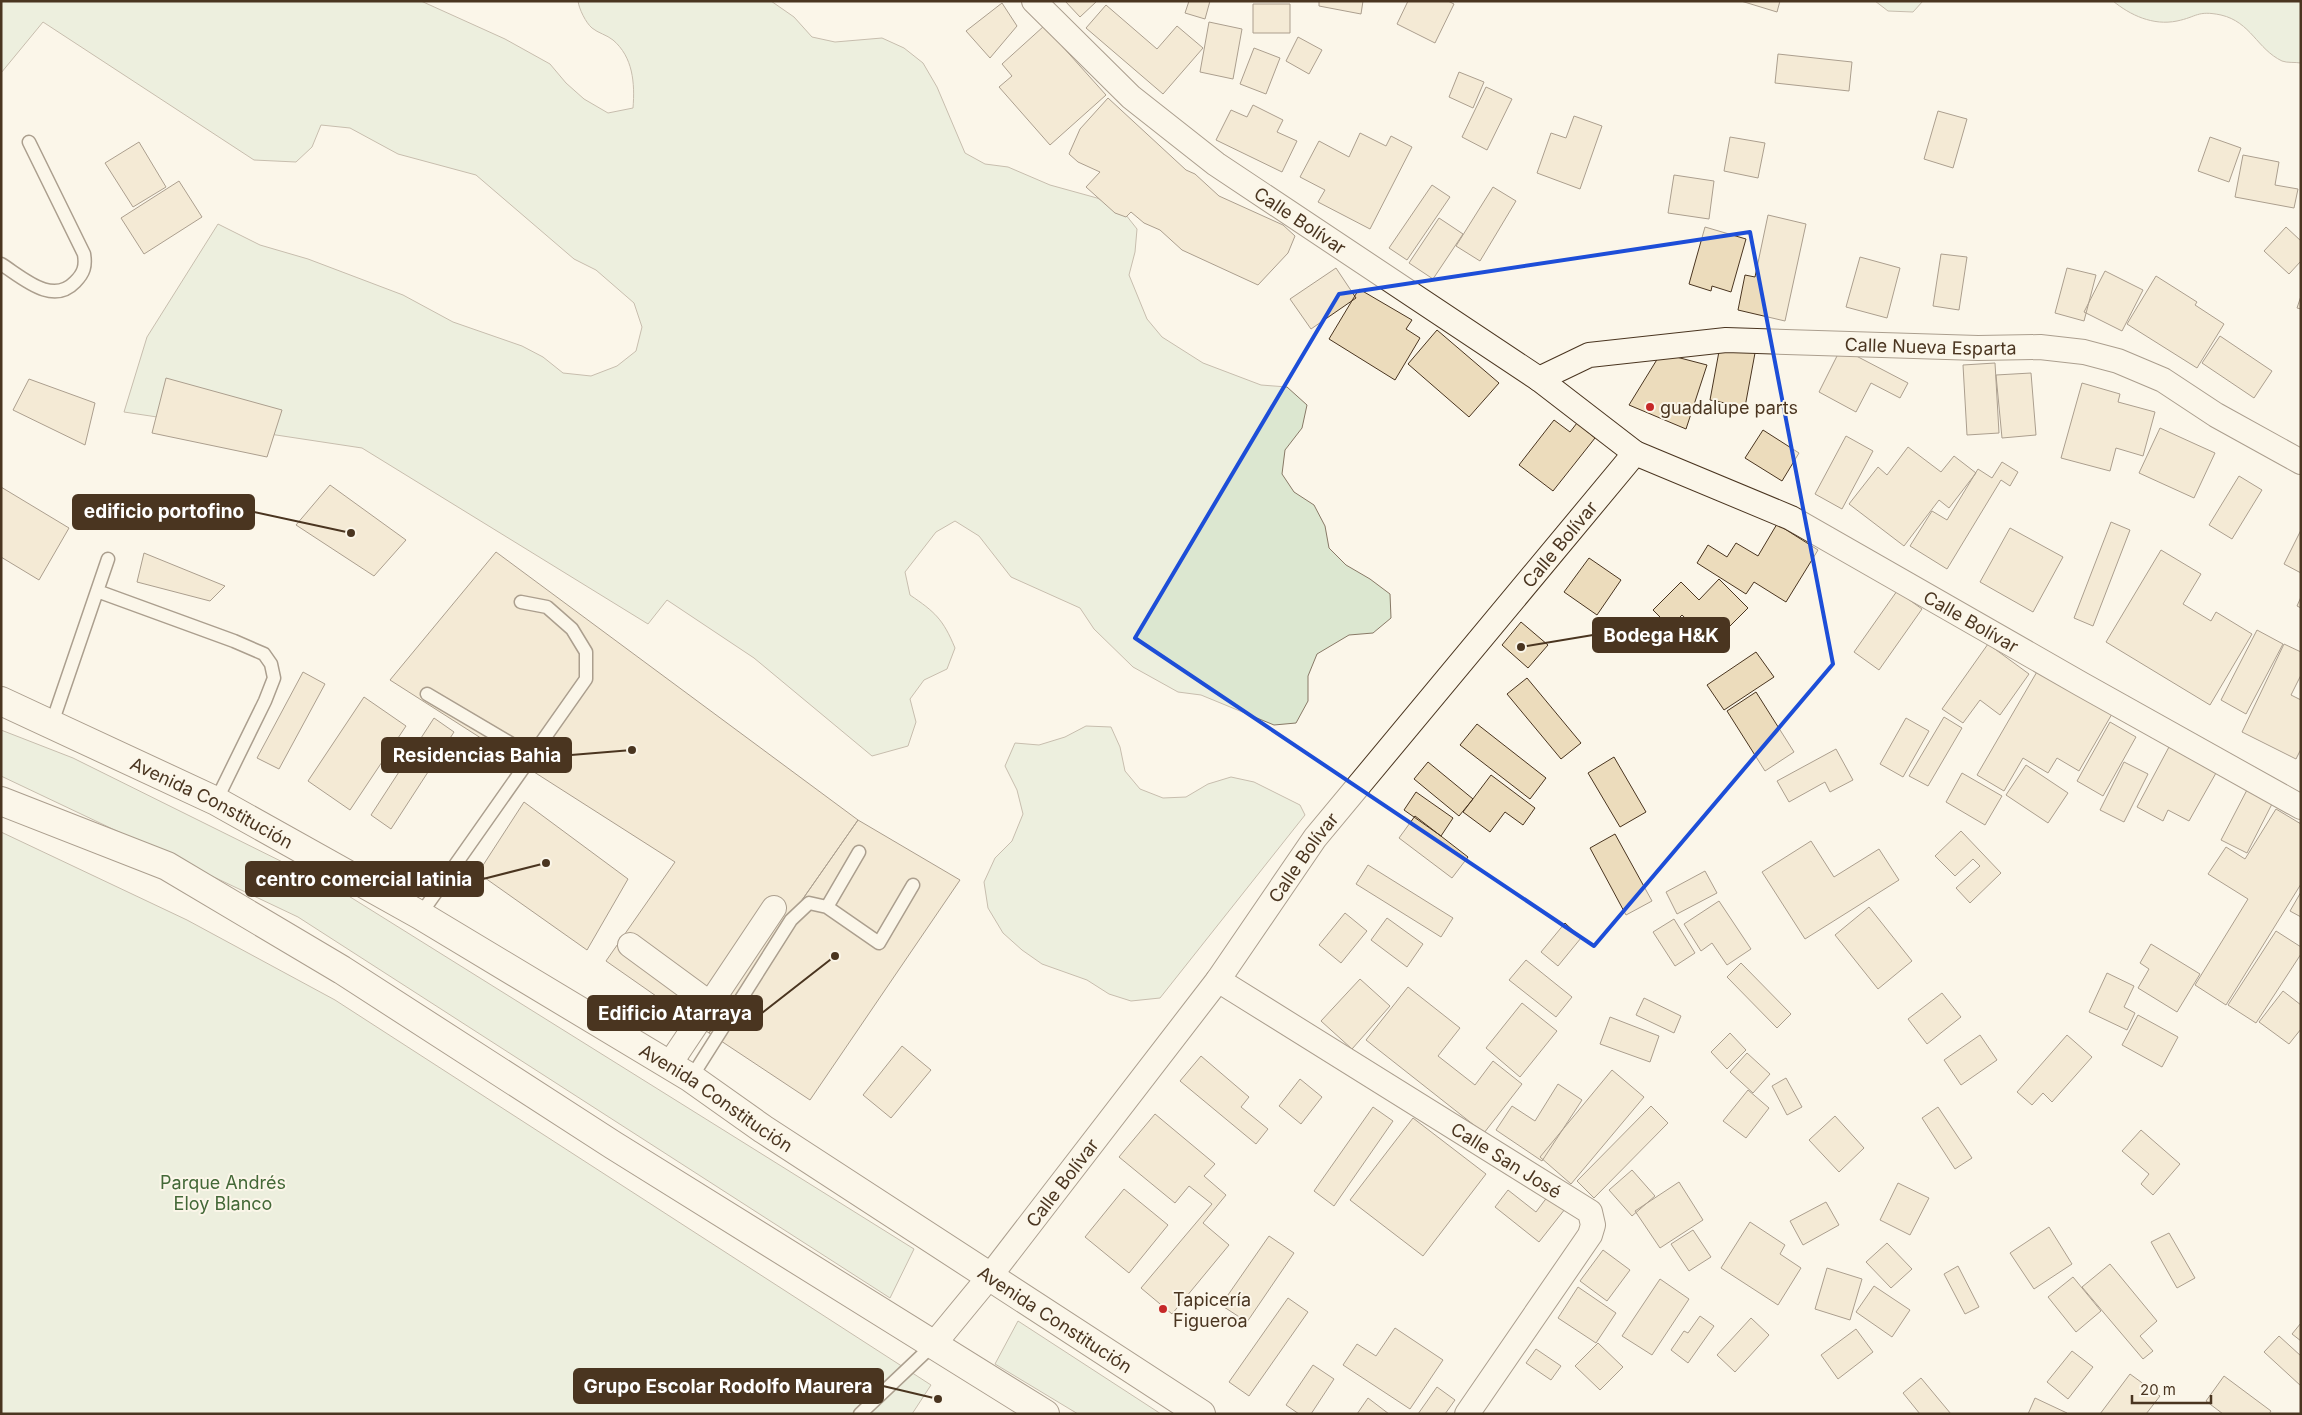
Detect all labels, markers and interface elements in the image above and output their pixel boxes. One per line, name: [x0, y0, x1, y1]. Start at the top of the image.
street label: Calle Bolívar: [1250, 182, 1350, 258]
street label: Calle Nueva Esparta: [1844, 333, 2017, 359]
place label: guadalupe parts: [1660, 397, 1798, 418]
marker: guadalupe parts: [1644, 401, 1656, 413]
callout: edificio portofino: [73, 495, 254, 529]
street label: Calle Bolívar: [1517, 496, 1601, 591]
text: edificio portofino: [84, 500, 244, 523]
street label: Calle Bolívar: [1920, 586, 2023, 657]
callout: Bodega H&K: [1593, 618, 1729, 652]
text: Bodega H&K: [1603, 624, 1719, 647]
callout: Residencias Bahia: [382, 738, 571, 772]
text: Residencias Bahia: [393, 744, 561, 767]
street label: Avenida Constitución: [127, 752, 297, 852]
street label: Calle Bolívar: [1264, 808, 1343, 906]
callout: centro comercial latinia: [246, 862, 483, 896]
text: centro comercial latinia: [256, 868, 472, 891]
callout: Edificio Atarraya: [588, 996, 762, 1030]
text: Edificio Atarraya: [598, 1002, 752, 1025]
street label: Avenida Constitución: [636, 1039, 797, 1156]
street label: Calle San José: [1447, 1118, 1566, 1202]
street label: Calle Bolívar: [1021, 1134, 1103, 1231]
park label: Parque Andrés Eloy Blanco: [160, 1172, 286, 1214]
street label: Avenida Constitución: [974, 1261, 1136, 1377]
place label: Tapicería Figueroa: [1173, 1289, 1251, 1331]
marker: Tapicería Figueroa: [1157, 1303, 1169, 1315]
callout: Grupo Escolar Rodolfo Maurera: [574, 1369, 883, 1403]
scale bar: [2132, 1372, 2211, 1404]
text: Grupo Escolar Rodolfo Maurera: [583, 1375, 873, 1398]
text: 20 m: [2140, 1380, 2176, 1399]

